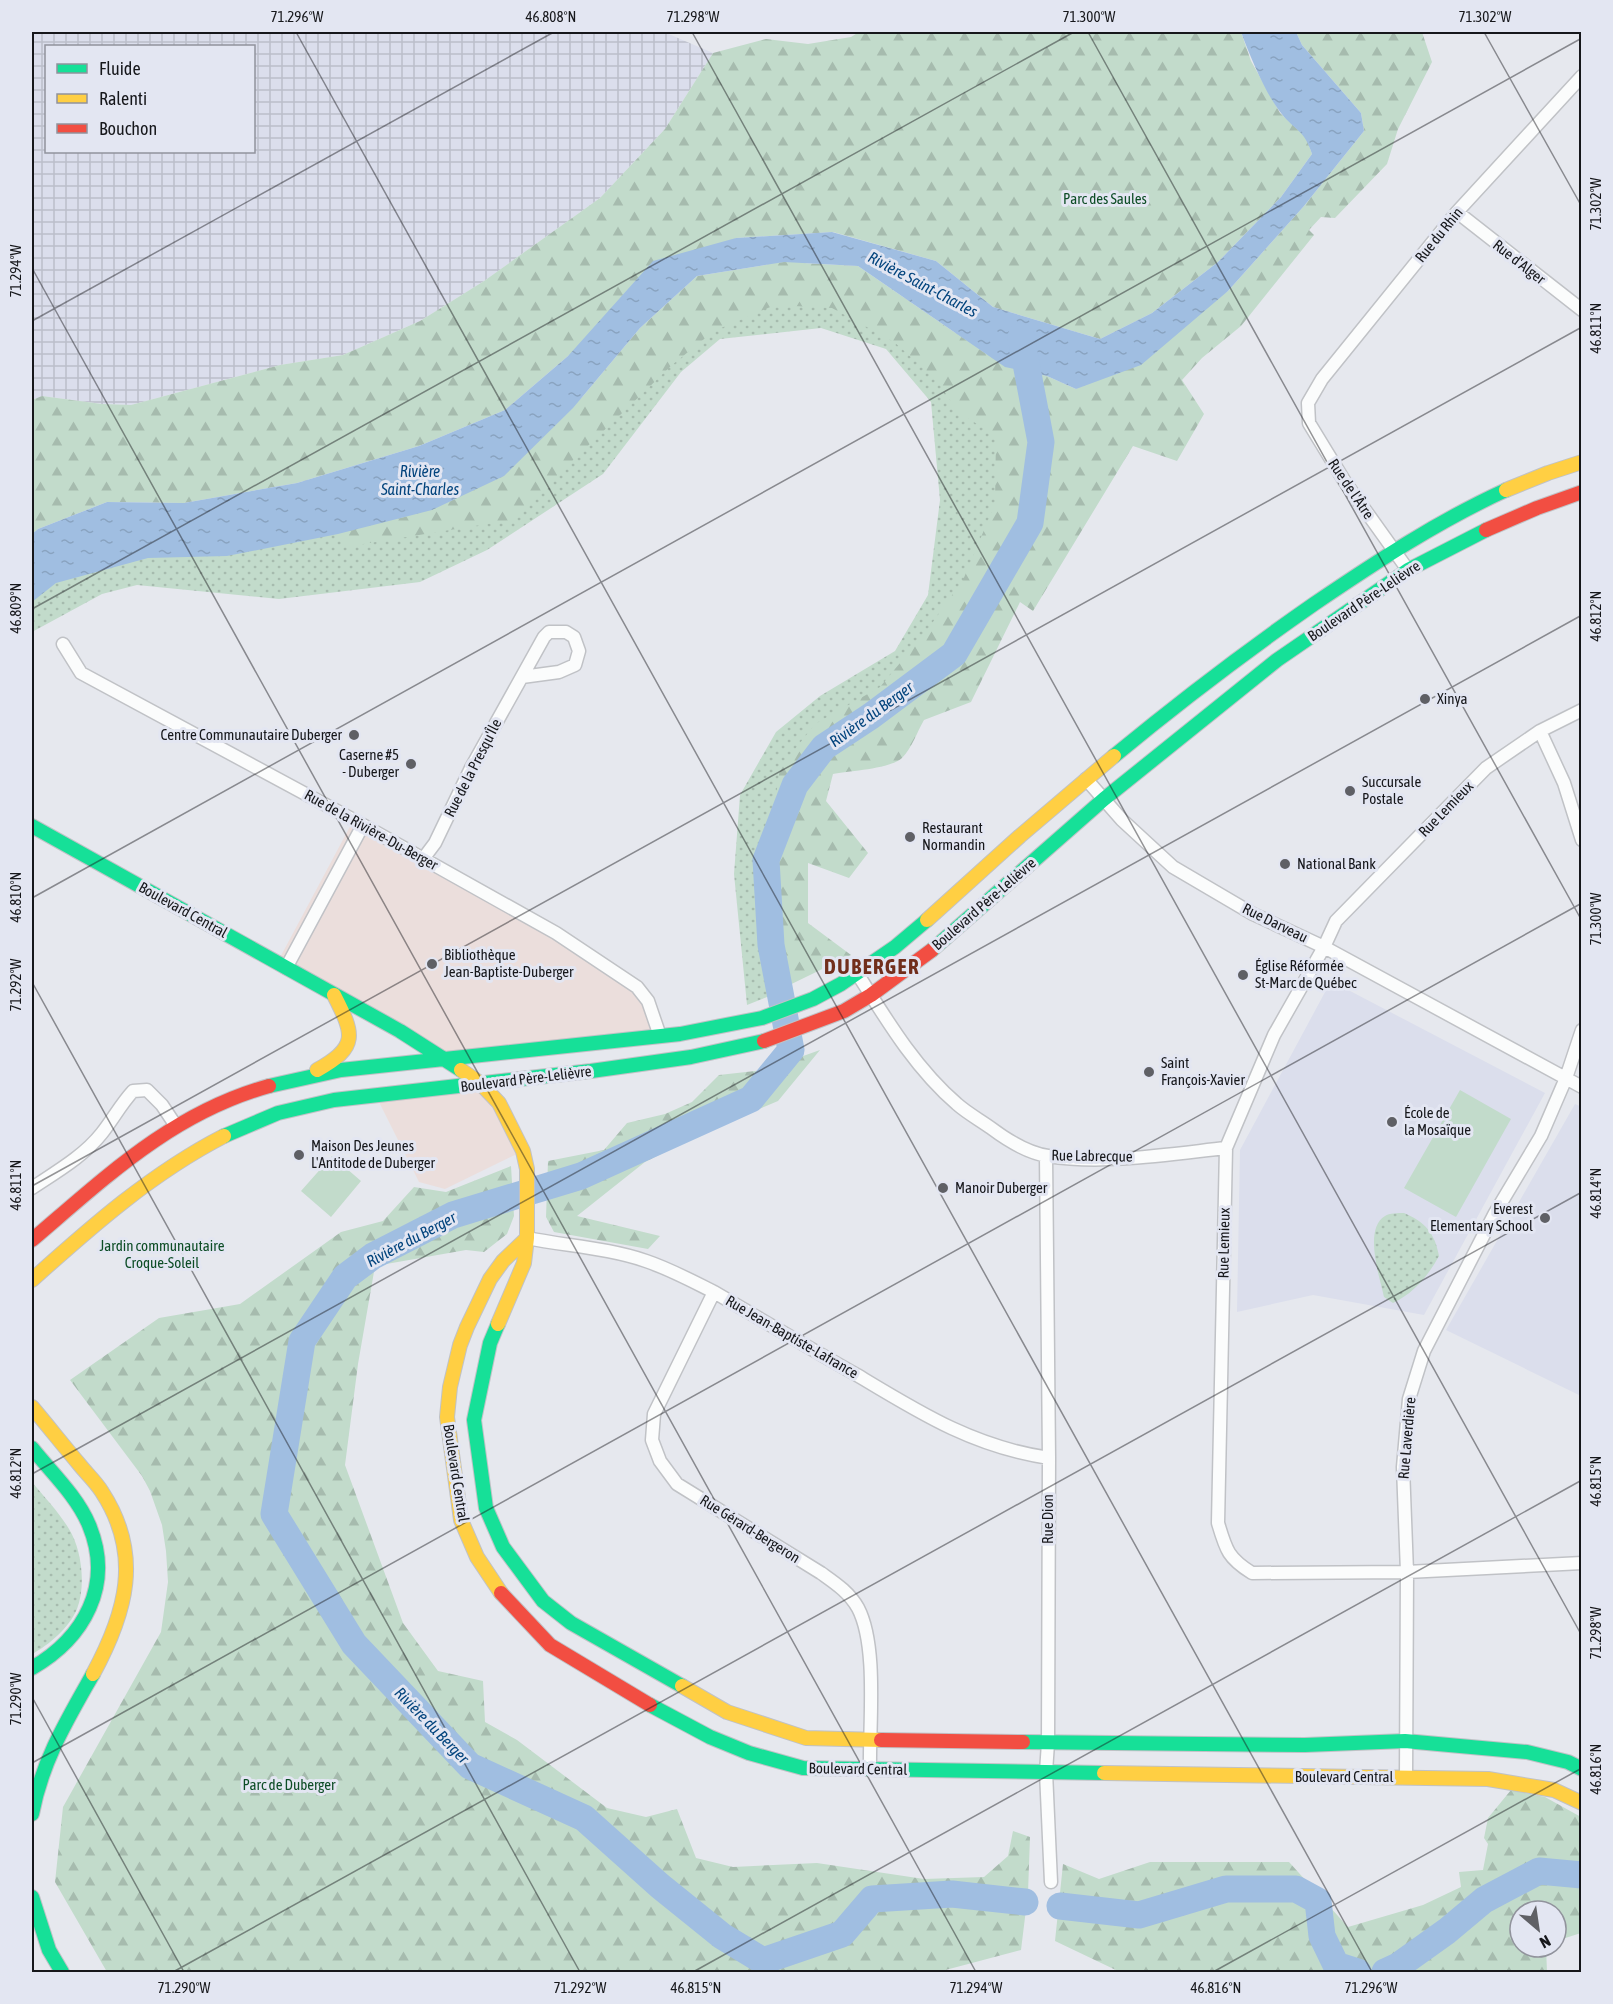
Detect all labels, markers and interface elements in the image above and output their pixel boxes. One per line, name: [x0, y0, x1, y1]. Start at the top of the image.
text: 71.296°W: [271, 8, 324, 25]
text: 46.808°N: [526, 8, 576, 25]
text: 71.298°W: [667, 8, 720, 25]
text: 71.300°W: [1063, 8, 1116, 25]
text: 71.302°W: [1459, 8, 1512, 25]
legend: [45, 45, 255, 153]
text: Fluide: [99, 58, 141, 79]
text: Ralenti: [99, 88, 147, 109]
text: Bouchon: [99, 118, 157, 139]
text: 71.302°W: [1587, 177, 1604, 230]
park label: Parc des Saules: [1063, 190, 1147, 207]
street label: Rue du Rhin: [1411, 204, 1466, 265]
street label: Rue d'Alger: [1490, 236, 1549, 288]
text: 71.294°W: [7, 244, 24, 297]
water label: Rivière Saint-Charles: [865, 248, 981, 321]
text: 46.811°N: [1587, 303, 1604, 353]
street label: Rue de l'Âtre: [1325, 455, 1378, 522]
water label: Rivière Saint-Charles: [380, 462, 459, 498]
street label: Boulevard Père-Lelièvre: [1304, 557, 1423, 644]
text: 46.809°N: [7, 583, 24, 633]
text: 46.812°N: [1587, 591, 1604, 641]
water label: Rivière du Berger: [826, 677, 918, 751]
place label: Xinya: [1437, 690, 1468, 707]
marker: Xinya: [1418, 692, 1432, 706]
street label: Rue de la Presqu'Île: [441, 716, 505, 820]
place label: Centre Communautaire Duberger: [160, 726, 343, 743]
marker: Centre Communautaire Duberger: [347, 728, 361, 742]
place label: Caserne #5 - Duberger: [339, 746, 400, 780]
marker: Caserne #5 - Duberger: [404, 757, 418, 771]
place label: Succursale Postale: [1362, 773, 1421, 807]
street label: Rue Lemieux: [1415, 777, 1476, 840]
marker: Succursale Postale: [1343, 784, 1357, 798]
street label: Rue de la Rivière-Du-Berger: [302, 786, 441, 874]
place label: Restaurant Normandin: [922, 819, 985, 853]
marker: Restaurant Normandin: [903, 830, 917, 844]
street label: Boulevard Père-Lelièvre: [928, 854, 1039, 953]
place label: National Bank: [1297, 855, 1376, 872]
marker: National Bank: [1278, 857, 1292, 871]
text: 46.810°N: [7, 872, 24, 922]
street label: Boulevard Central: [136, 878, 231, 941]
text: 71.300°W: [1587, 892, 1604, 945]
street label: Rue Darveau: [1240, 899, 1311, 946]
place label: Bibliothèque Jean-Baptiste-Duberger: [444, 946, 574, 980]
district label: DUBERGER: [824, 954, 920, 978]
marker: Bibliothèque Jean-Baptiste-Duberger: [425, 957, 439, 971]
place label: Église Réformée St-Marc de Québec: [1255, 957, 1357, 991]
text: 71.292°W: [7, 958, 24, 1011]
marker: Église Réformée St-Marc de Québec: [1236, 968, 1250, 982]
place label: Saint François-Xavier: [1161, 1054, 1245, 1088]
street label: Boulevard Père-Lelièvre: [460, 1062, 592, 1095]
marker: Saint François-Xavier: [1142, 1065, 1156, 1079]
place label: École de la Mosaïque: [1404, 1104, 1471, 1138]
marker: École de la Mosaïque: [1385, 1115, 1399, 1129]
place label: Maison Des Jeunes L'Antitode de Duberger: [311, 1137, 436, 1171]
street label: Rue Labrecque: [1051, 1146, 1133, 1165]
marker: Maison Des Jeunes L'Antitode de Duberger: [292, 1148, 306, 1162]
text: 46.811°N: [7, 1160, 24, 1210]
text: 46.814°N: [1587, 1168, 1604, 1218]
place label: Manoir Duberger: [955, 1179, 1048, 1196]
marker: Manoir Duberger: [936, 1181, 950, 1195]
place label: Everest Elementary School: [1430, 1200, 1533, 1234]
water label: Rivière du Berger: [363, 1207, 460, 1271]
street label: Rue Lemieux: [1214, 1208, 1233, 1278]
marker: Everest Elementary School: [1538, 1211, 1552, 1225]
park label: Jardin communautaire Croque-Soleil: [99, 1237, 225, 1271]
street label: Rue Jean-Baptiste-Lafrance: [723, 1292, 862, 1381]
street label: Rue Laverdière: [1394, 1396, 1419, 1480]
street label: Boulevard Central: [440, 1423, 473, 1523]
text: 46.812°N: [7, 1448, 24, 1498]
text: 46.815°N: [1587, 1456, 1604, 1506]
street label: Rue Gérard-Bergeron: [697, 1491, 803, 1566]
street label: Rue Dion: [1039, 1494, 1056, 1544]
text: 71.298°W: [1587, 1606, 1604, 1659]
text: 71.290°W: [7, 1672, 24, 1725]
water label: Rivière du Berger: [391, 1683, 474, 1768]
text: 46.816°N: [1587, 1744, 1604, 1794]
street label: Boulevard Central: [809, 1759, 908, 1778]
street label: Boulevard Central: [1295, 1768, 1393, 1785]
park label: Parc de Duberger: [243, 1776, 336, 1793]
north arrow: [1508, 1899, 1568, 1959]
text: N: [1537, 1932, 1554, 1952]
text: 71.290°W: [158, 1979, 211, 1996]
text: 71.292°W: [554, 1979, 607, 1996]
text: 46.815°N: [671, 1979, 721, 1996]
text: 71.294°W: [950, 1979, 1003, 1996]
text: 46.816°N: [1191, 1979, 1241, 1996]
text: 71.296°W: [1345, 1979, 1398, 1996]

